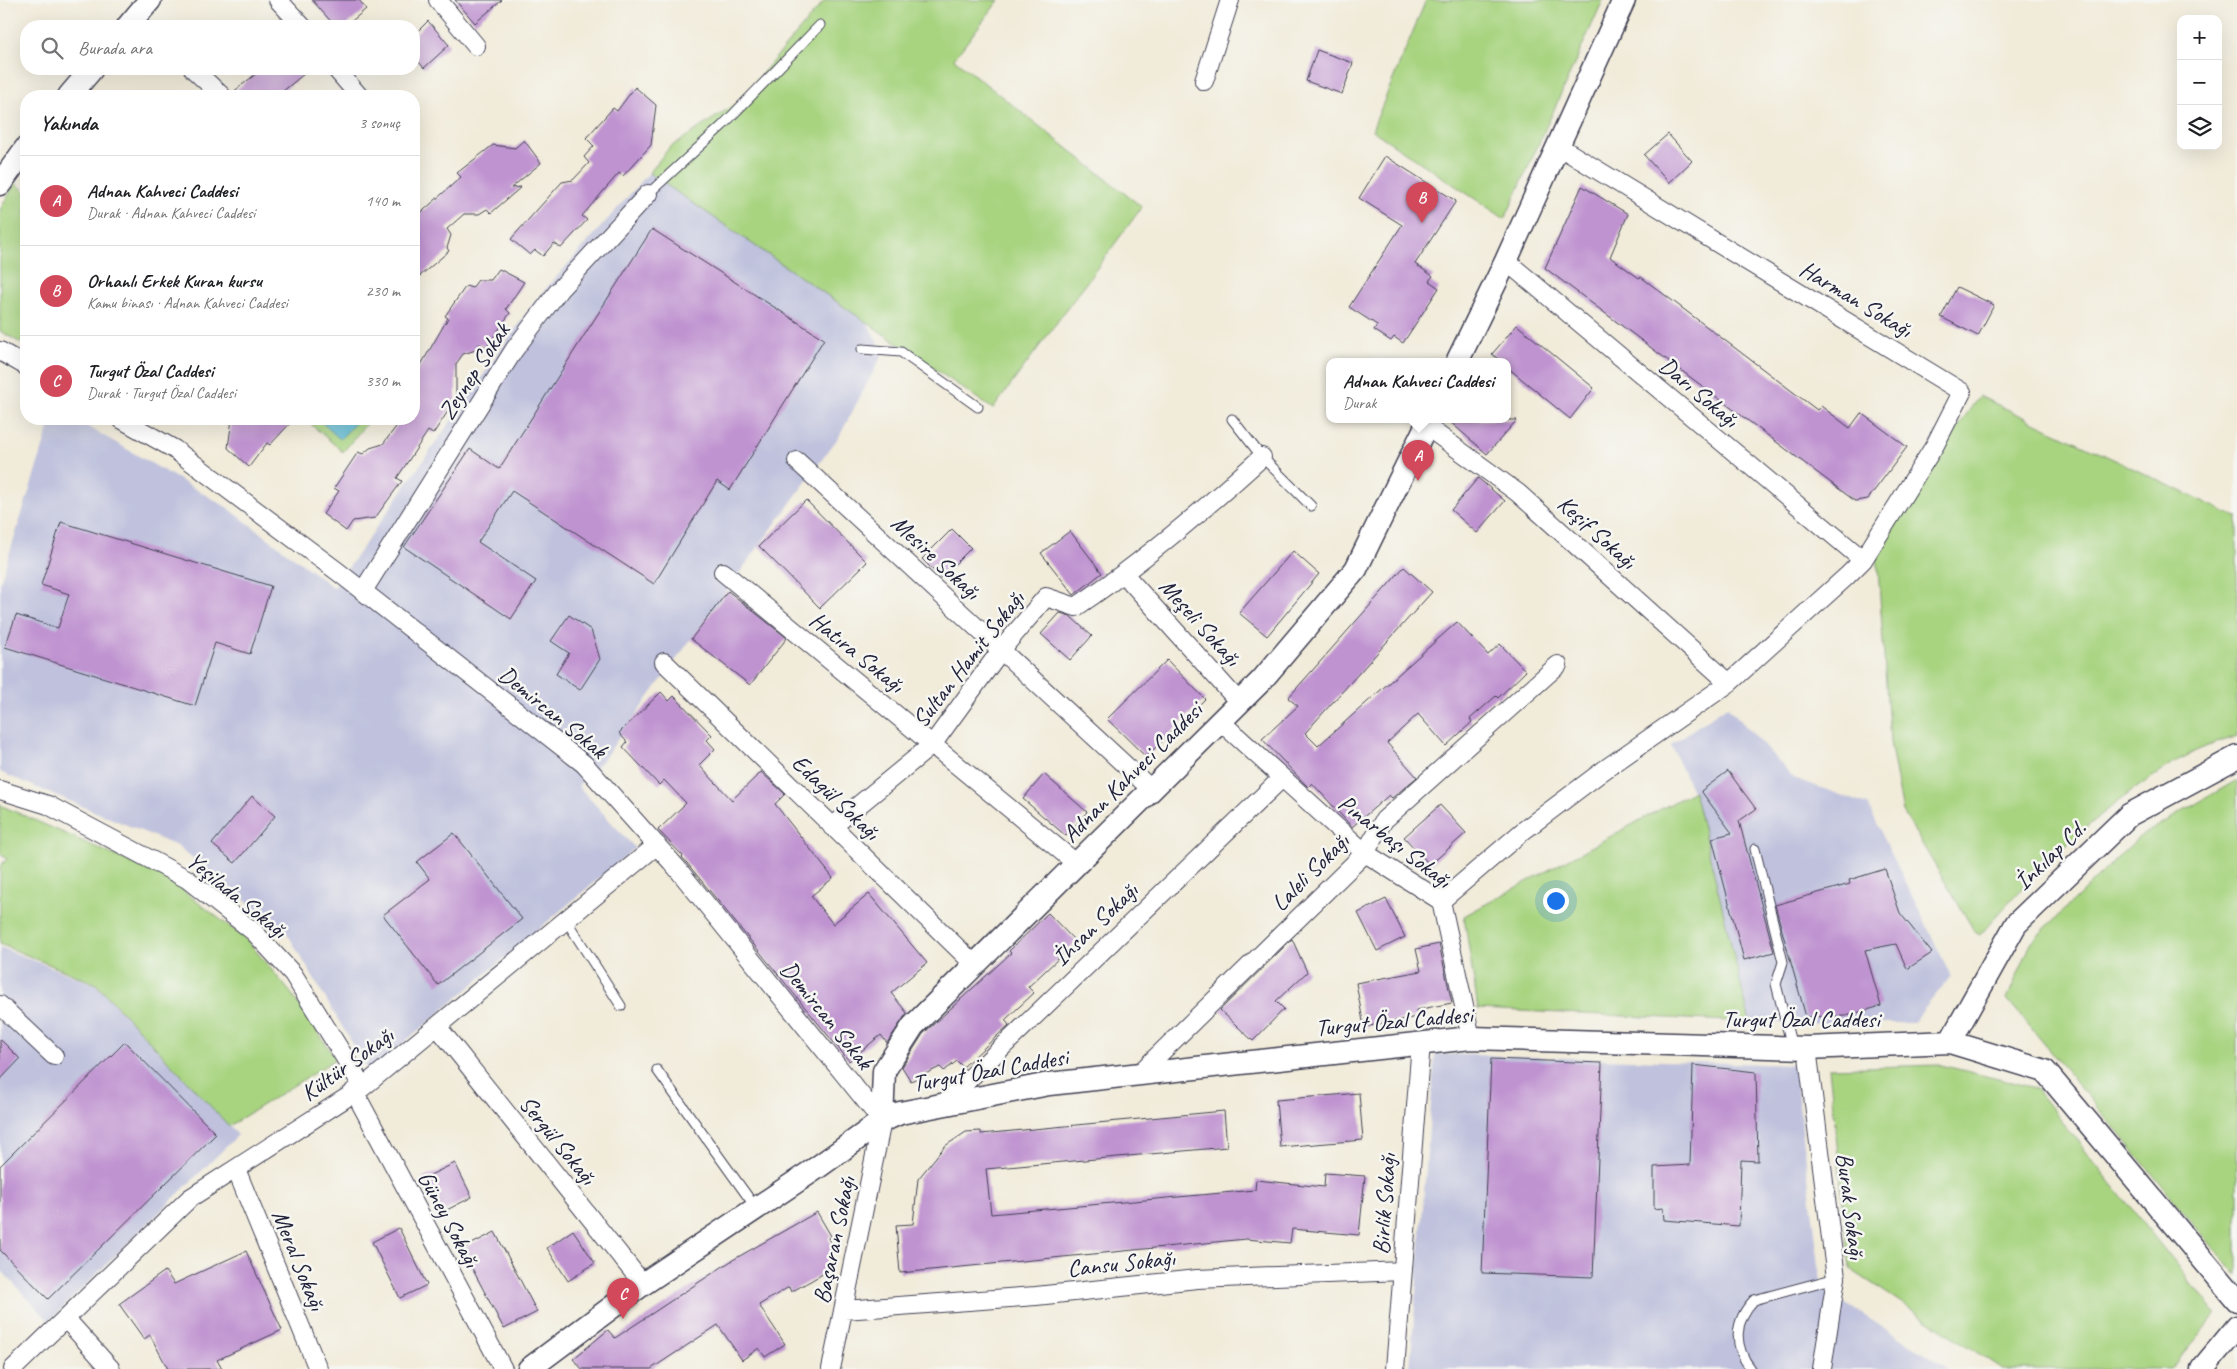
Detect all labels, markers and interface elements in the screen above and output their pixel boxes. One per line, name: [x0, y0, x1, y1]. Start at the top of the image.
map controls: [2177, 15, 2222, 150]
button: +: [2177, 15, 2222, 60]
search box: [20, 20, 420, 75]
icon: search: [38, 34, 66, 62]
text: Burada ara: [78, 36, 152, 60]
button: −: [2177, 60, 2222, 105]
button: layers: [2177, 105, 2222, 150]
text: Yakında: [40, 110, 98, 136]
text: 3 sonuç: [359, 113, 400, 133]
text: Adnan Kahveci Caddesi: [87, 179, 238, 203]
pin: B: [1406, 182, 1438, 223]
text: A: [52, 191, 60, 211]
text: 140 m: [366, 191, 400, 211]
text: Durak · Adnan Kahveci Caddesi: [87, 203, 255, 223]
street label: Harman Sokağı: [1794, 254, 1919, 345]
text: Orhanlı Erkek Kuran kursu: [87, 269, 262, 293]
text: B: [52, 281, 60, 301]
text: 230 m: [366, 281, 400, 301]
text: Kamu binası · Adnan Kahveci Caddesi: [87, 293, 288, 313]
street label: Zeynep Sokak: [432, 315, 518, 425]
street label: Darı Sokağı: [1653, 350, 1746, 435]
popup: [1326, 358, 1511, 423]
text: Turgut Özal Caddesi: [87, 359, 213, 383]
text: Adnan Kahveci Caddesi: [1343, 369, 1494, 393]
text: C: [52, 371, 60, 391]
text: 330 m: [366, 371, 400, 391]
text: Durak · Turgut Özal Caddesi: [87, 383, 236, 403]
text: Durak: [1343, 393, 1376, 413]
pin: A: [1402, 440, 1434, 481]
street label: Keşif Sokağı: [1551, 489, 1644, 576]
street label: Mesire Sokağı: [885, 508, 988, 607]
street label: Meşeli Sokağı: [1153, 572, 1248, 673]
street label: Sultan Hamit Sokağı: [905, 583, 1032, 733]
street label: Hatıra Sokağı: [804, 605, 912, 700]
street label: Demircan Sokak: [493, 659, 615, 766]
street label: Adnan Kahveci Caddesi: [1055, 694, 1210, 849]
street label: Edagül Sokağı: [786, 748, 887, 847]
street label: Pınarbaşı Sokağı: [1332, 788, 1459, 895]
street label: İnkılap Cd.: [2008, 813, 2092, 897]
street label: Laleli Sokağı: [1265, 826, 1356, 917]
street label: Yeşilada Sokağı: [180, 845, 295, 946]
street label: İhsan Sokağı: [1046, 875, 1145, 972]
your location: [1543, 888, 1569, 914]
street label: Demircan Sokak: [774, 955, 881, 1077]
street label: Turgut Özal Caddesi: [1314, 999, 1476, 1043]
street label: Turgut Özal Caddesi: [1722, 1004, 1882, 1034]
street label: Kültür Sokağı: [295, 1019, 401, 1108]
street label: Turgut Özal Caddesi: [910, 1041, 1073, 1098]
street label: Sergül Sokağı: [513, 1089, 604, 1192]
street label: Birlik Sokağı: [1366, 1151, 1403, 1256]
street label: Burak Sokağı: [1830, 1151, 1873, 1262]
street label: Güney Sokağı: [411, 1166, 488, 1274]
street label: Başaran Sokağı: [806, 1172, 862, 1306]
street label: Meral Sokağı: [265, 1205, 333, 1316]
street label: Cansu Sokağı: [1066, 1242, 1178, 1284]
pin: C: [607, 1278, 639, 1319]

